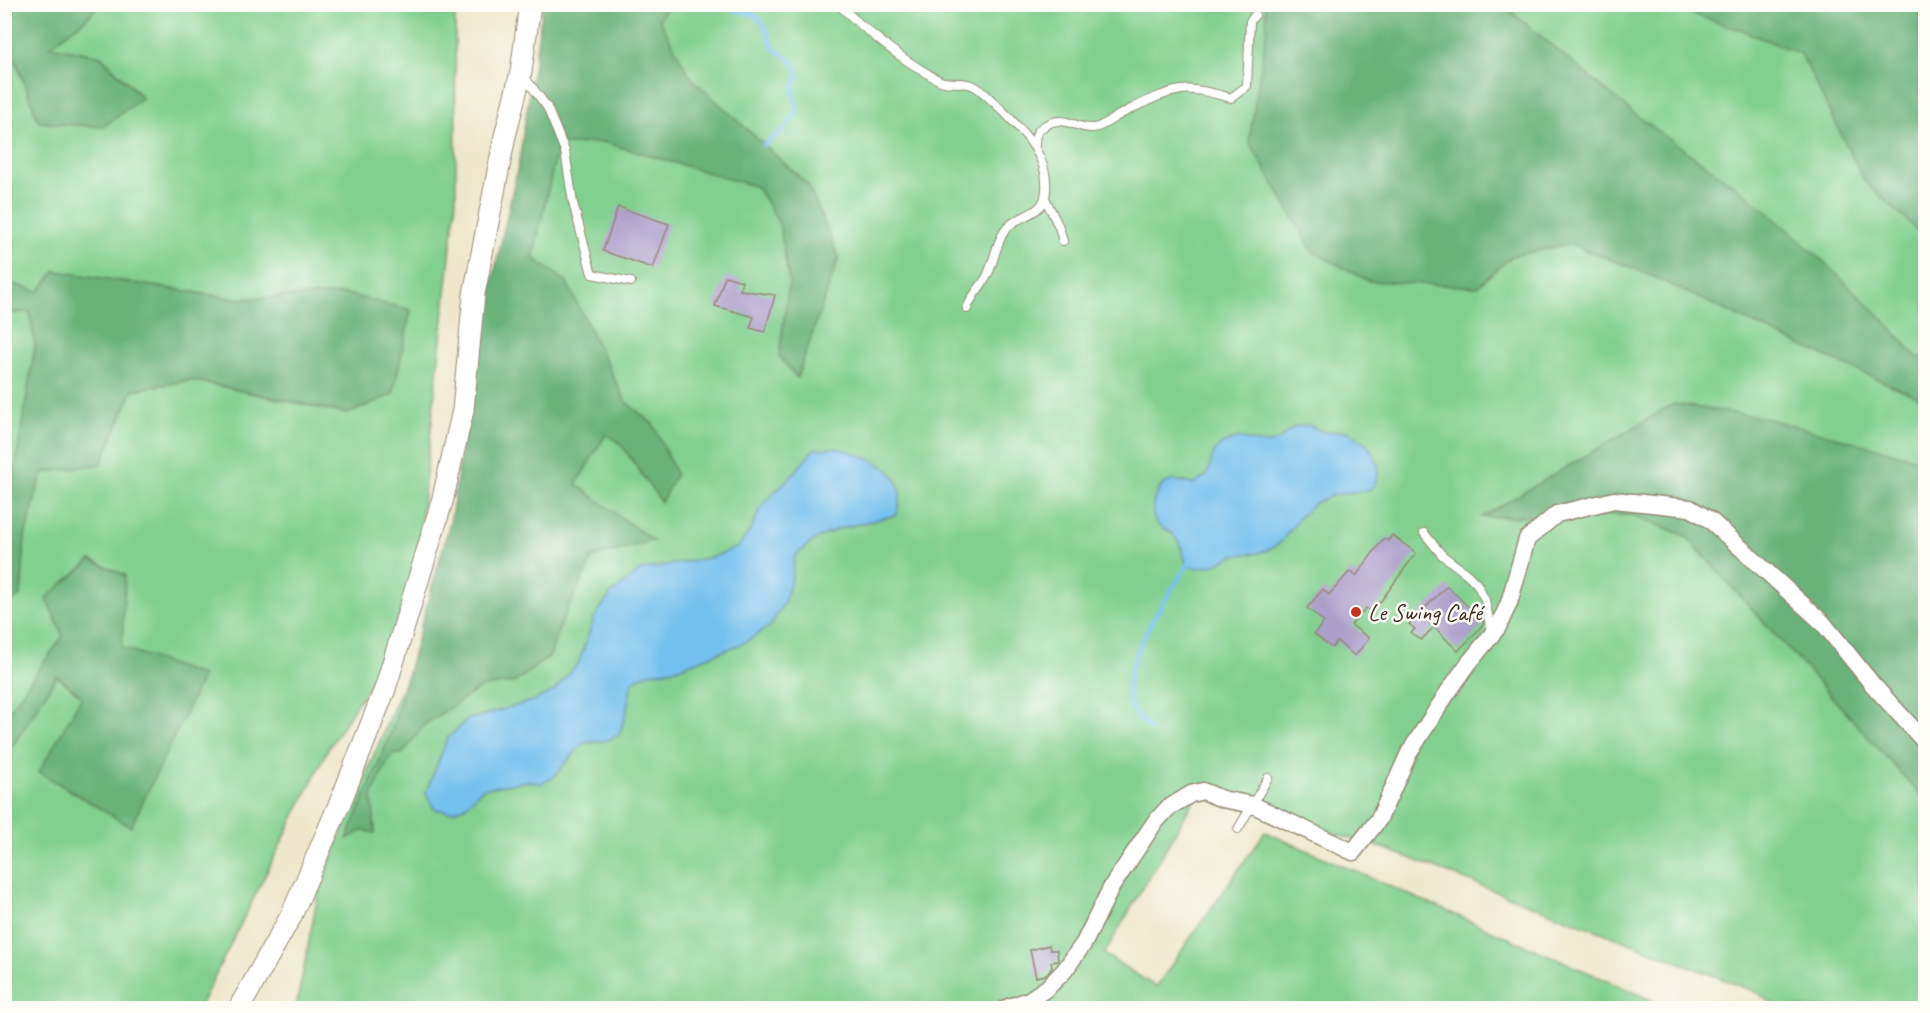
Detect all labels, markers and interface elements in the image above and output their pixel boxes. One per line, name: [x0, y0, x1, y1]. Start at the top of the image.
place label: Le Swing Café: [1368, 597, 1486, 627]
marker: Le Swing Café: [1349, 605, 1363, 619]

